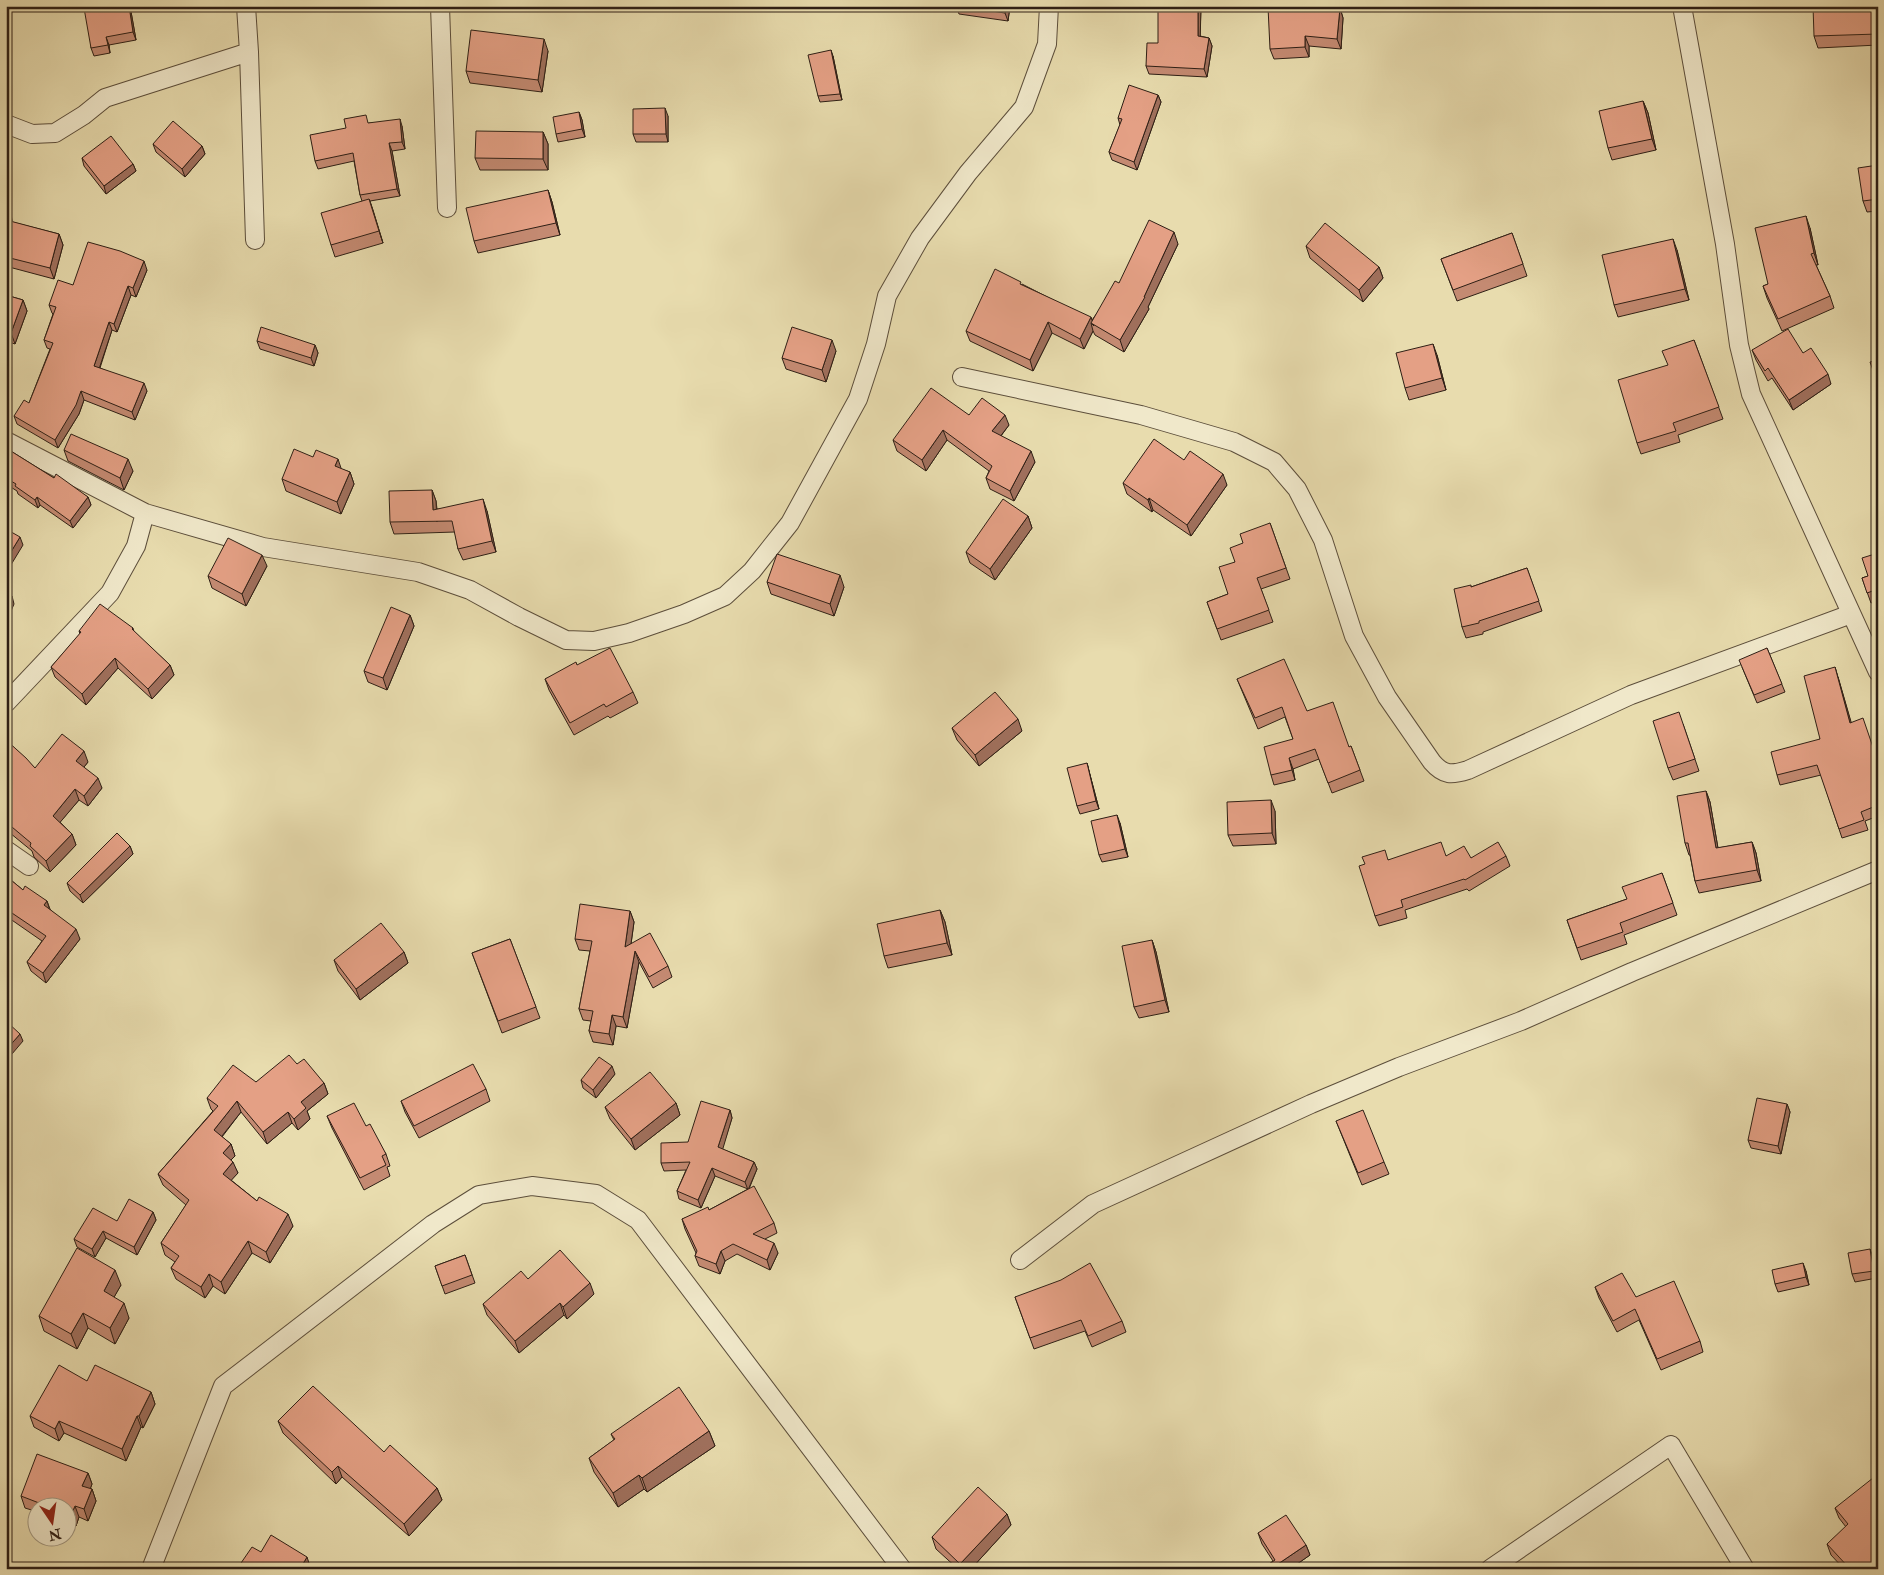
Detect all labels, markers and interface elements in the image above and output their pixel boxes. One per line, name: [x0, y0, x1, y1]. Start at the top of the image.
north arrow: [28, 1498, 78, 1548]
text: N: [46, 1524, 64, 1544]

